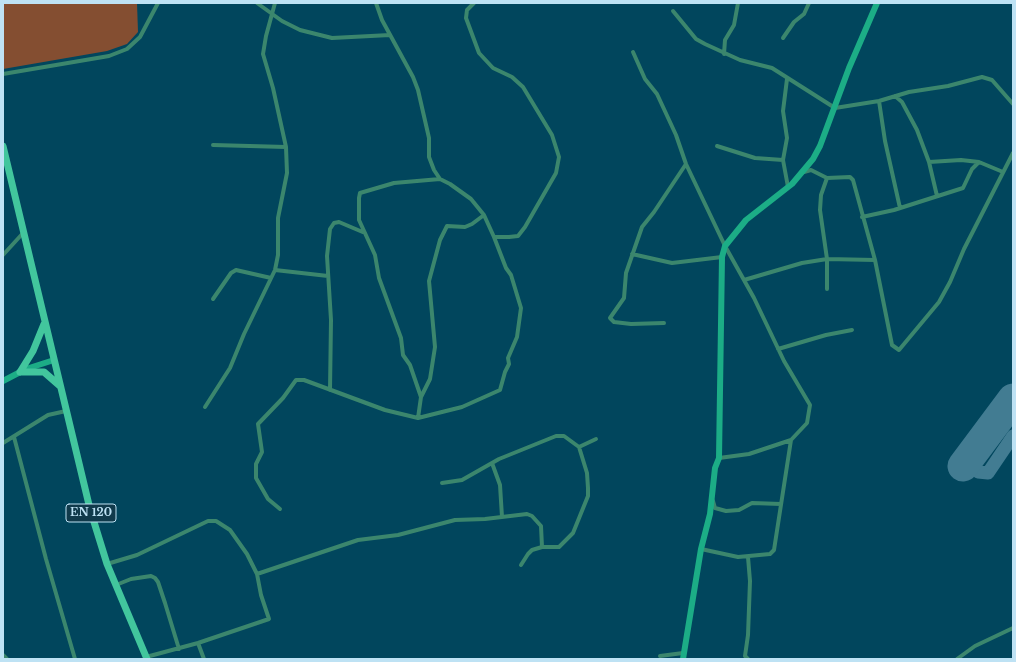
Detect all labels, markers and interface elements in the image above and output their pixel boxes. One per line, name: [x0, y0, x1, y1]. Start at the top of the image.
road number: EN 120: [66, 504, 116, 522]

